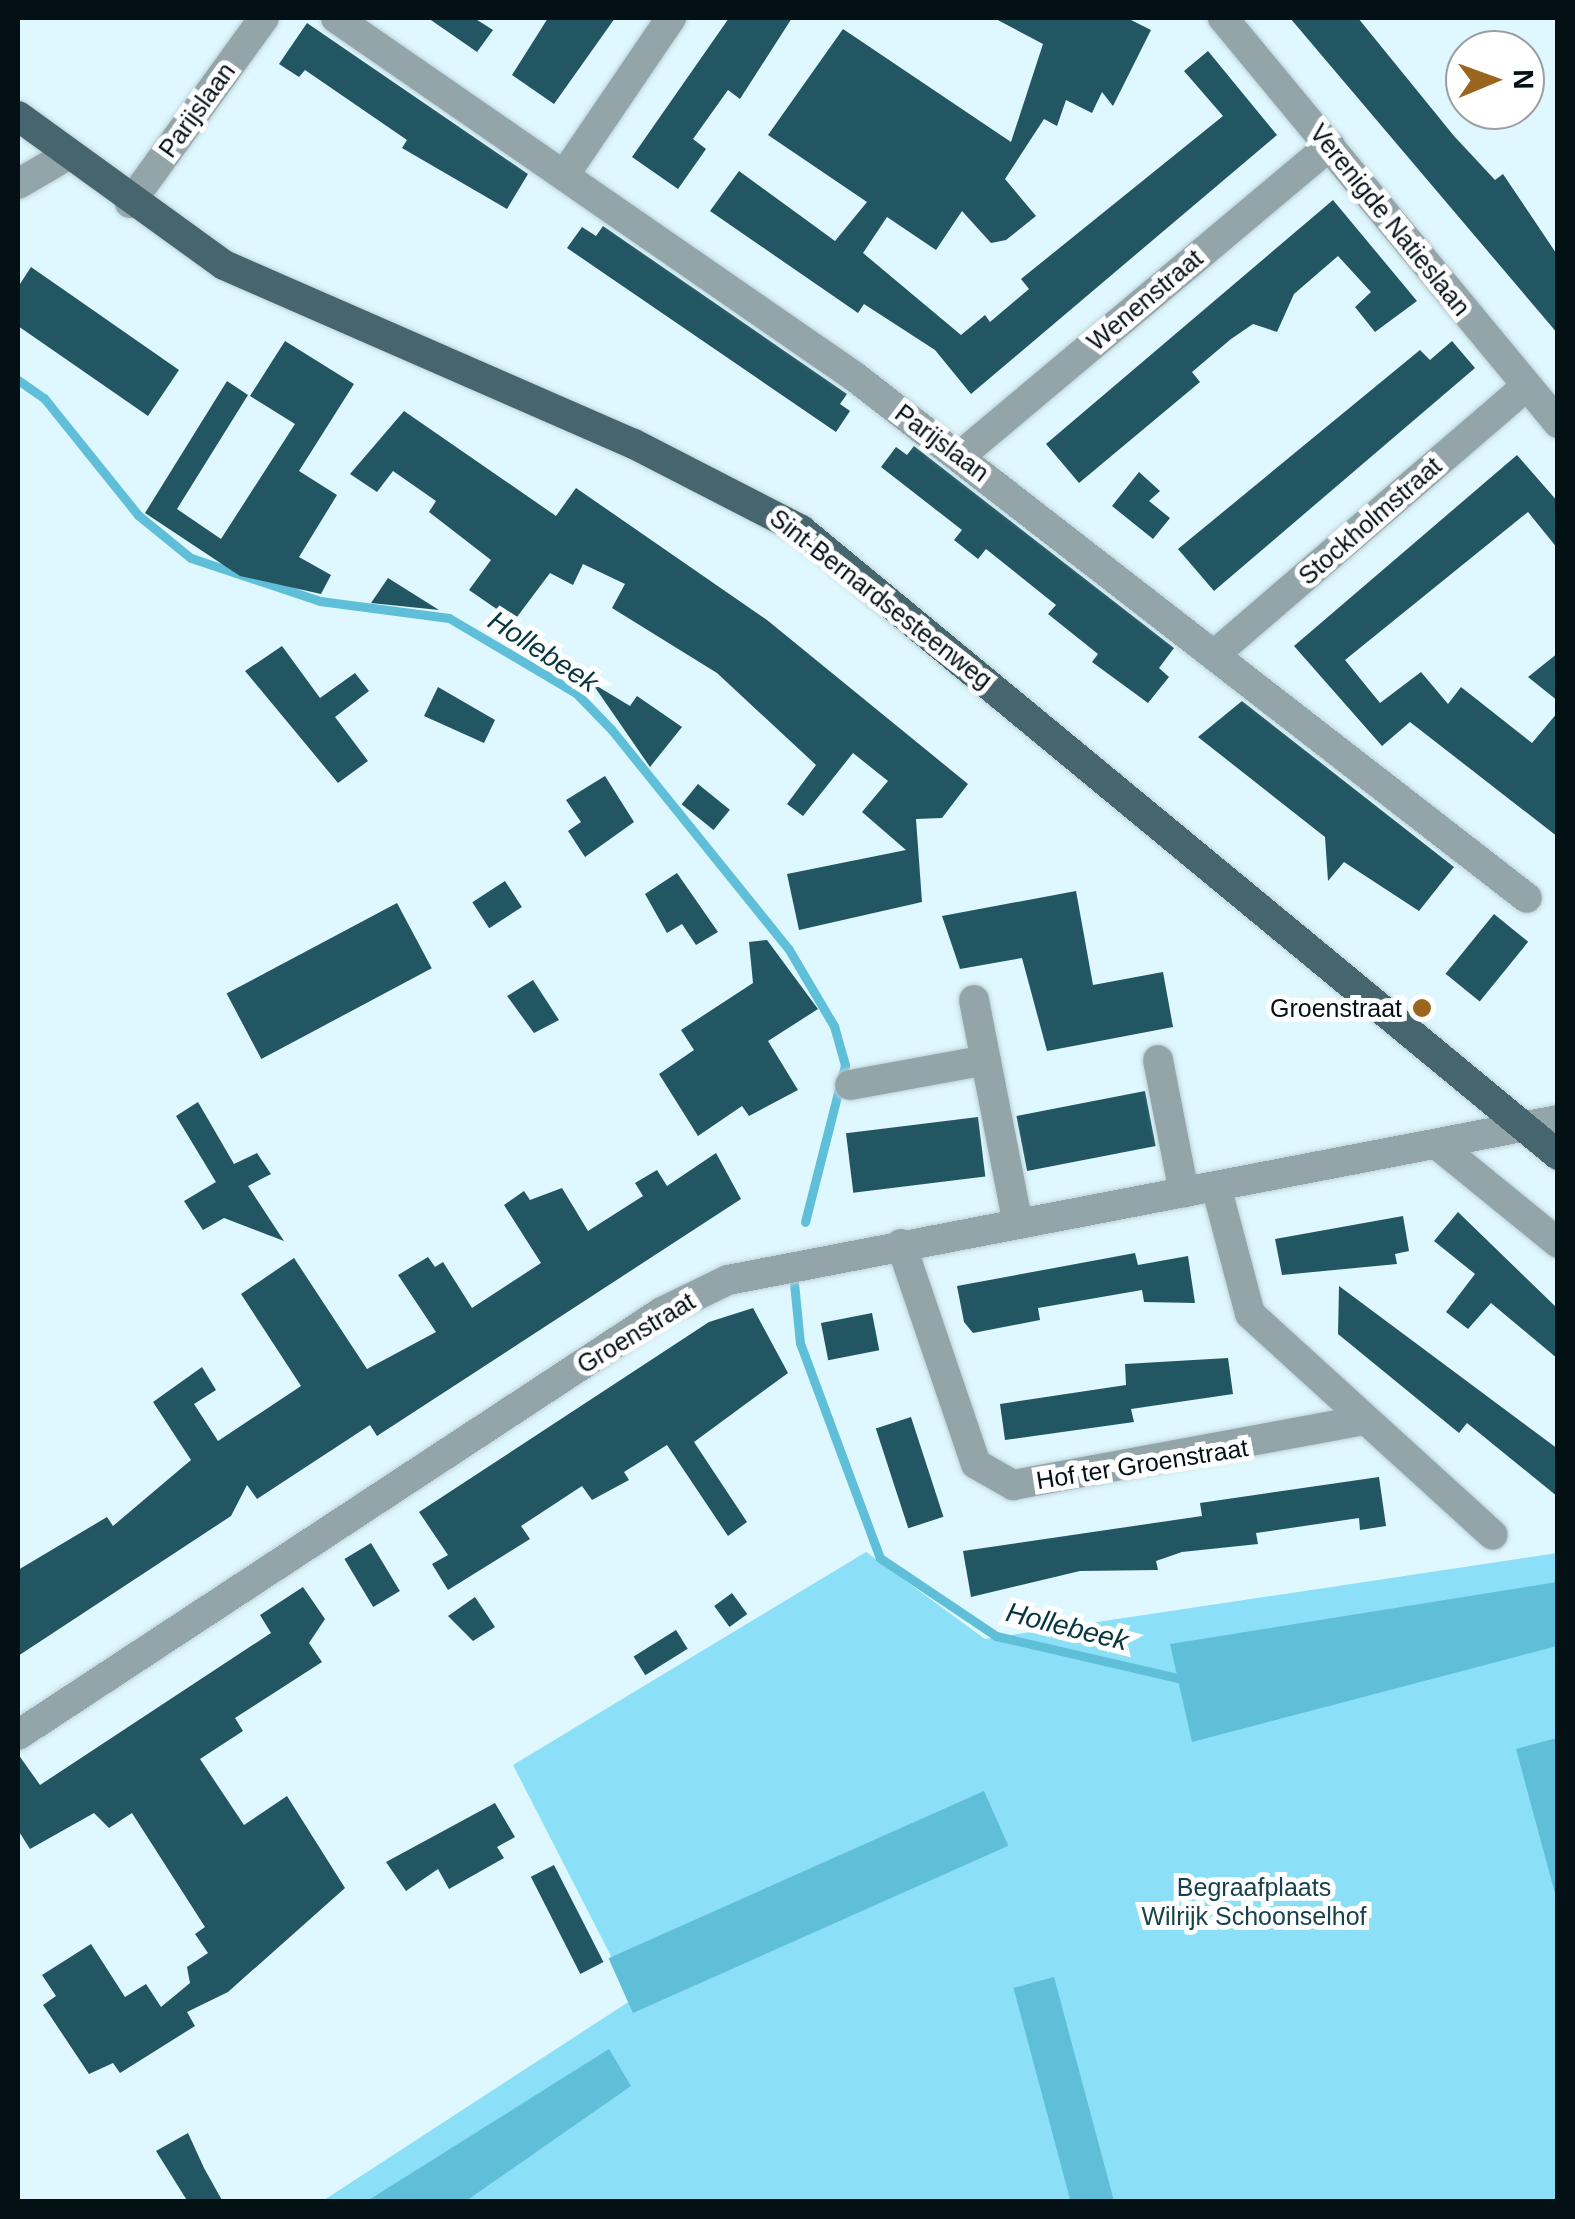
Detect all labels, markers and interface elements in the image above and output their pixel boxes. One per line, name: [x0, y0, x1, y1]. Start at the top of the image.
north arrow: [1445, 30, 1545, 130]
street label: Parijslaan: [153, 57, 241, 163]
text: N: [1508, 69, 1539, 90]
street label: Verenigde Natieslaan: [1304, 118, 1476, 322]
street label: Wenenstraat: [1081, 243, 1209, 357]
street label: Parijslaan: [889, 398, 995, 488]
street label: Stockholmstraat: [1293, 451, 1447, 591]
street label: Sint-Bernardsesteenweg: [764, 503, 998, 695]
water label: Hollebeek: [482, 604, 604, 700]
place label: Groenstraat: [1270, 993, 1402, 1023]
marker: Groenstraat: [1411, 997, 1433, 1019]
street label: Groenstraat: [572, 1286, 700, 1380]
street label: Hof ter Groenstraat: [1034, 1432, 1250, 1496]
water label: Hollebeek: [1003, 1596, 1131, 1658]
park label: Begraafplaats Wilrijk Schoonselhof: [1141, 1873, 1367, 1932]

